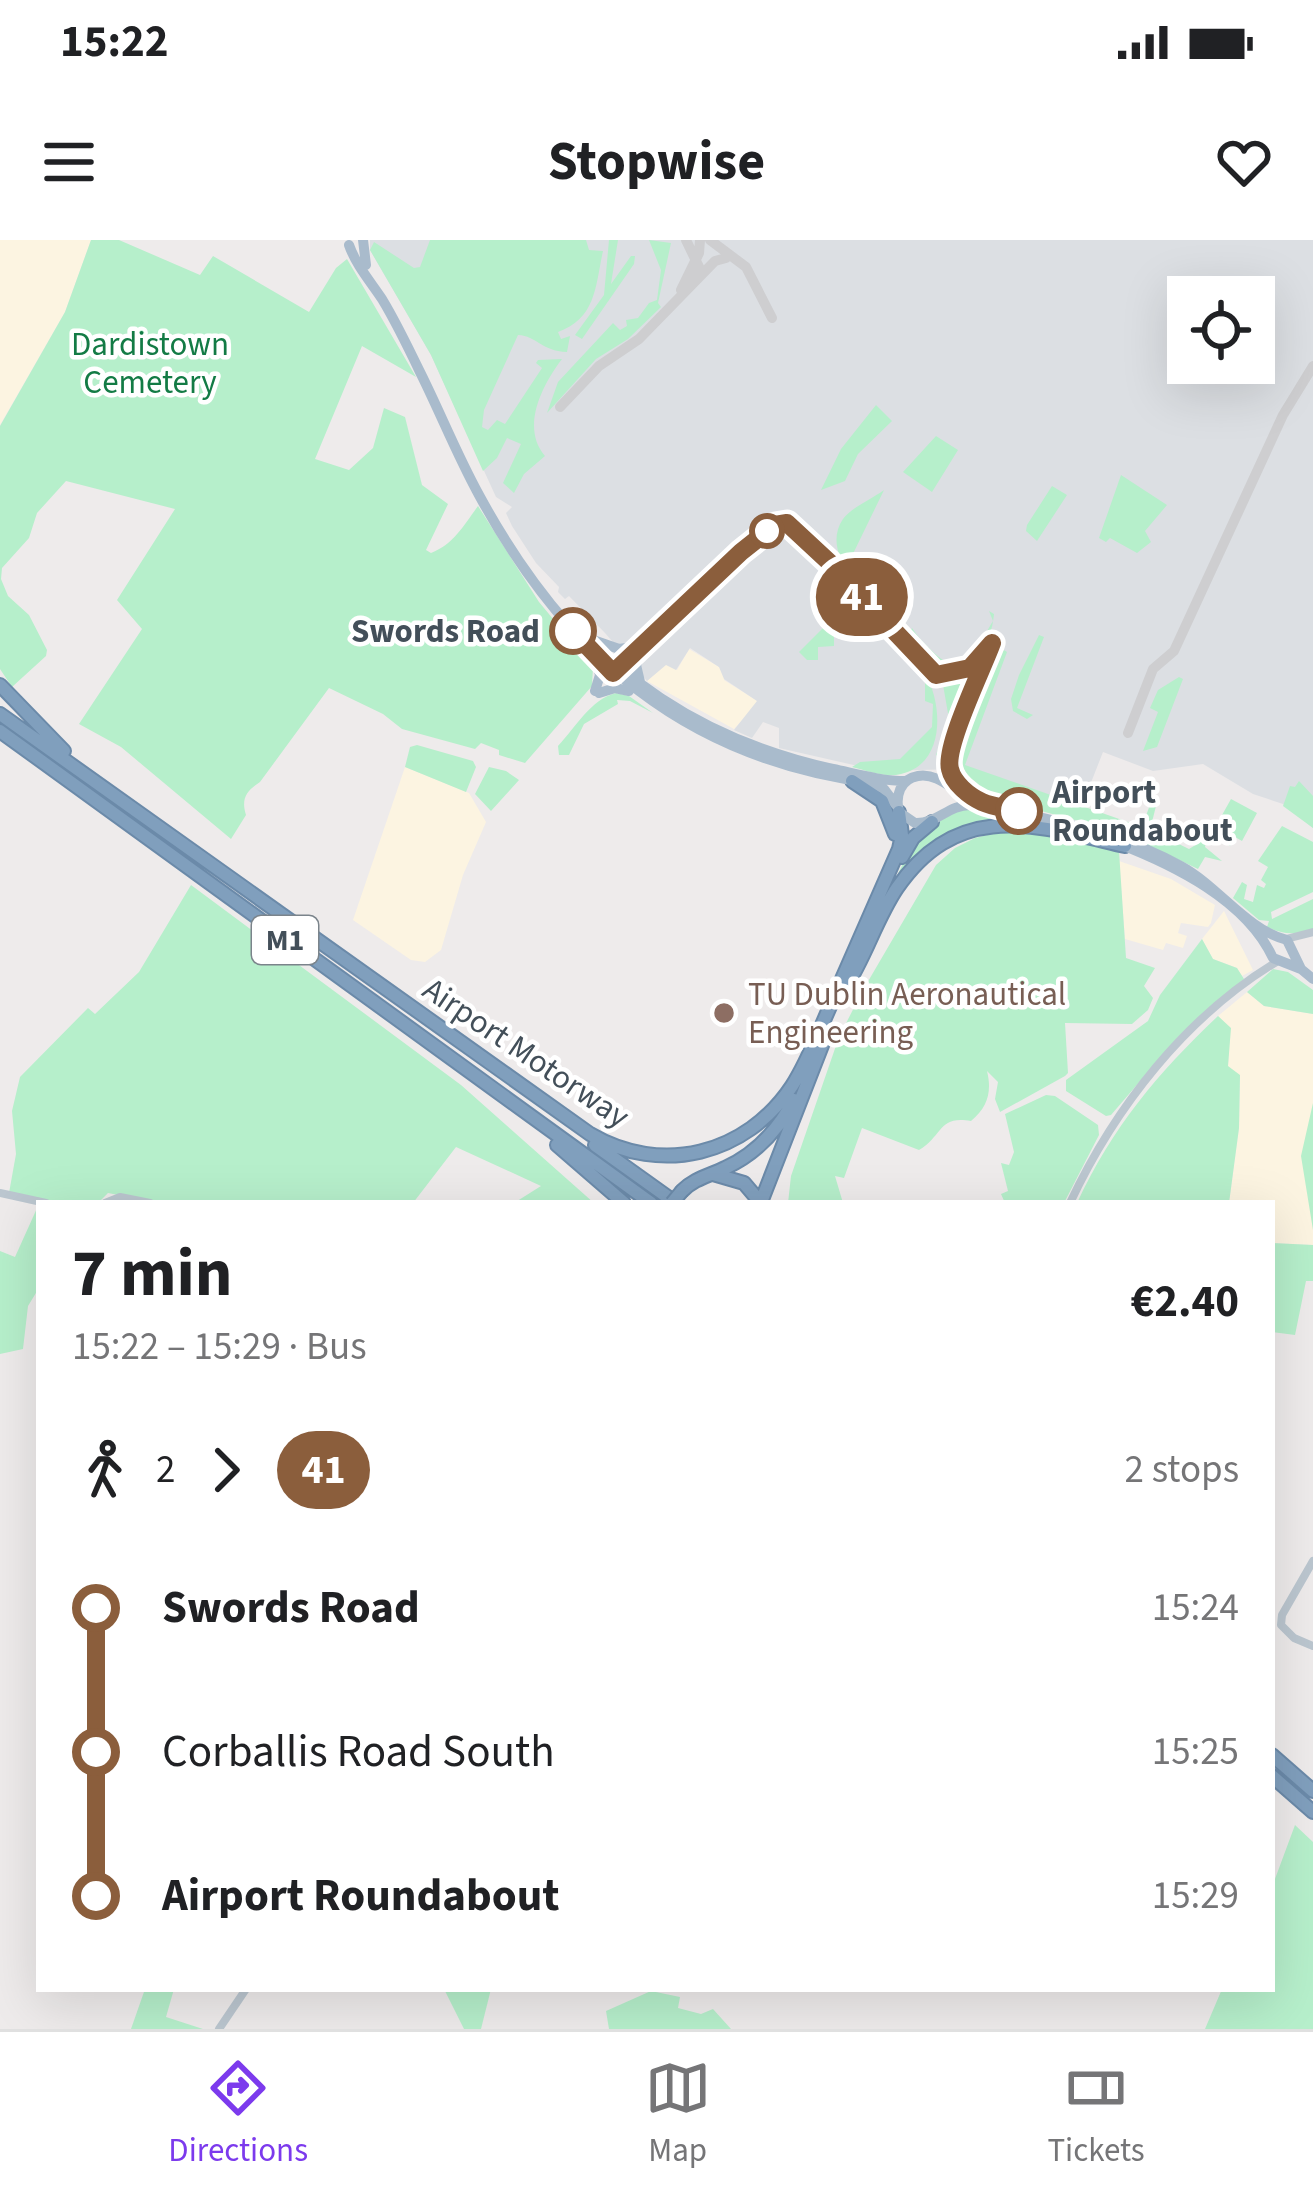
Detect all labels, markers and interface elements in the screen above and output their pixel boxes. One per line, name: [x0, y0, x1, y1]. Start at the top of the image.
text: 15:22: [60, 10, 169, 74]
text: Stopwise: [548, 124, 765, 201]
icon: menu: [36, 129, 102, 195]
icon: heart: [1211, 129, 1277, 195]
map controls: [1167, 276, 1275, 384]
button: locate: [1167, 276, 1275, 384]
park label: Dardistown Cemetery: [71, 321, 229, 406]
unlabelled marker: [751, 515, 783, 547]
line badge: 41: [808, 558, 916, 636]
text: 41: [840, 567, 884, 627]
place label: Swords Road: [351, 608, 540, 655]
marker: Swords Road: [551, 609, 595, 653]
place label: Airport Roundabout: [1051, 769, 1233, 854]
marker: Airport Roundabout: [997, 789, 1041, 833]
road number: M1: [252, 916, 318, 964]
street label: Airport Motorway: [413, 966, 639, 1140]
place label: TU Dublin Aeronautical Engineering: [748, 971, 1066, 1056]
marker: TU Dublin Aeronautical Engineering: [711, 1000, 737, 1026]
text: 7 min: [72, 1227, 233, 1321]
text: €2.40: [1130, 1270, 1239, 1334]
text: 15:22 – 15:29 · Bus: [72, 1319, 367, 1375]
icon: walk: [72, 1437, 138, 1503]
icon: forward: [193, 1437, 259, 1503]
text: 41: [301, 1440, 346, 1500]
text: 2: [156, 1442, 175, 1498]
text: 2 stops: [1125, 1442, 1239, 1498]
text: Swords Road: [162, 1576, 420, 1640]
text: 15:24: [1152, 1580, 1239, 1636]
text: Corballis Road South: [162, 1720, 555, 1784]
text: 15:25: [1152, 1724, 1239, 1780]
text: Airport Roundabout: [162, 1864, 560, 1928]
text: 15:29: [1152, 1868, 1239, 1924]
tab: Directions: [168, 2055, 308, 2174]
tab: Map: [645, 2055, 711, 2174]
tab: Tickets: [1047, 2055, 1145, 2174]

